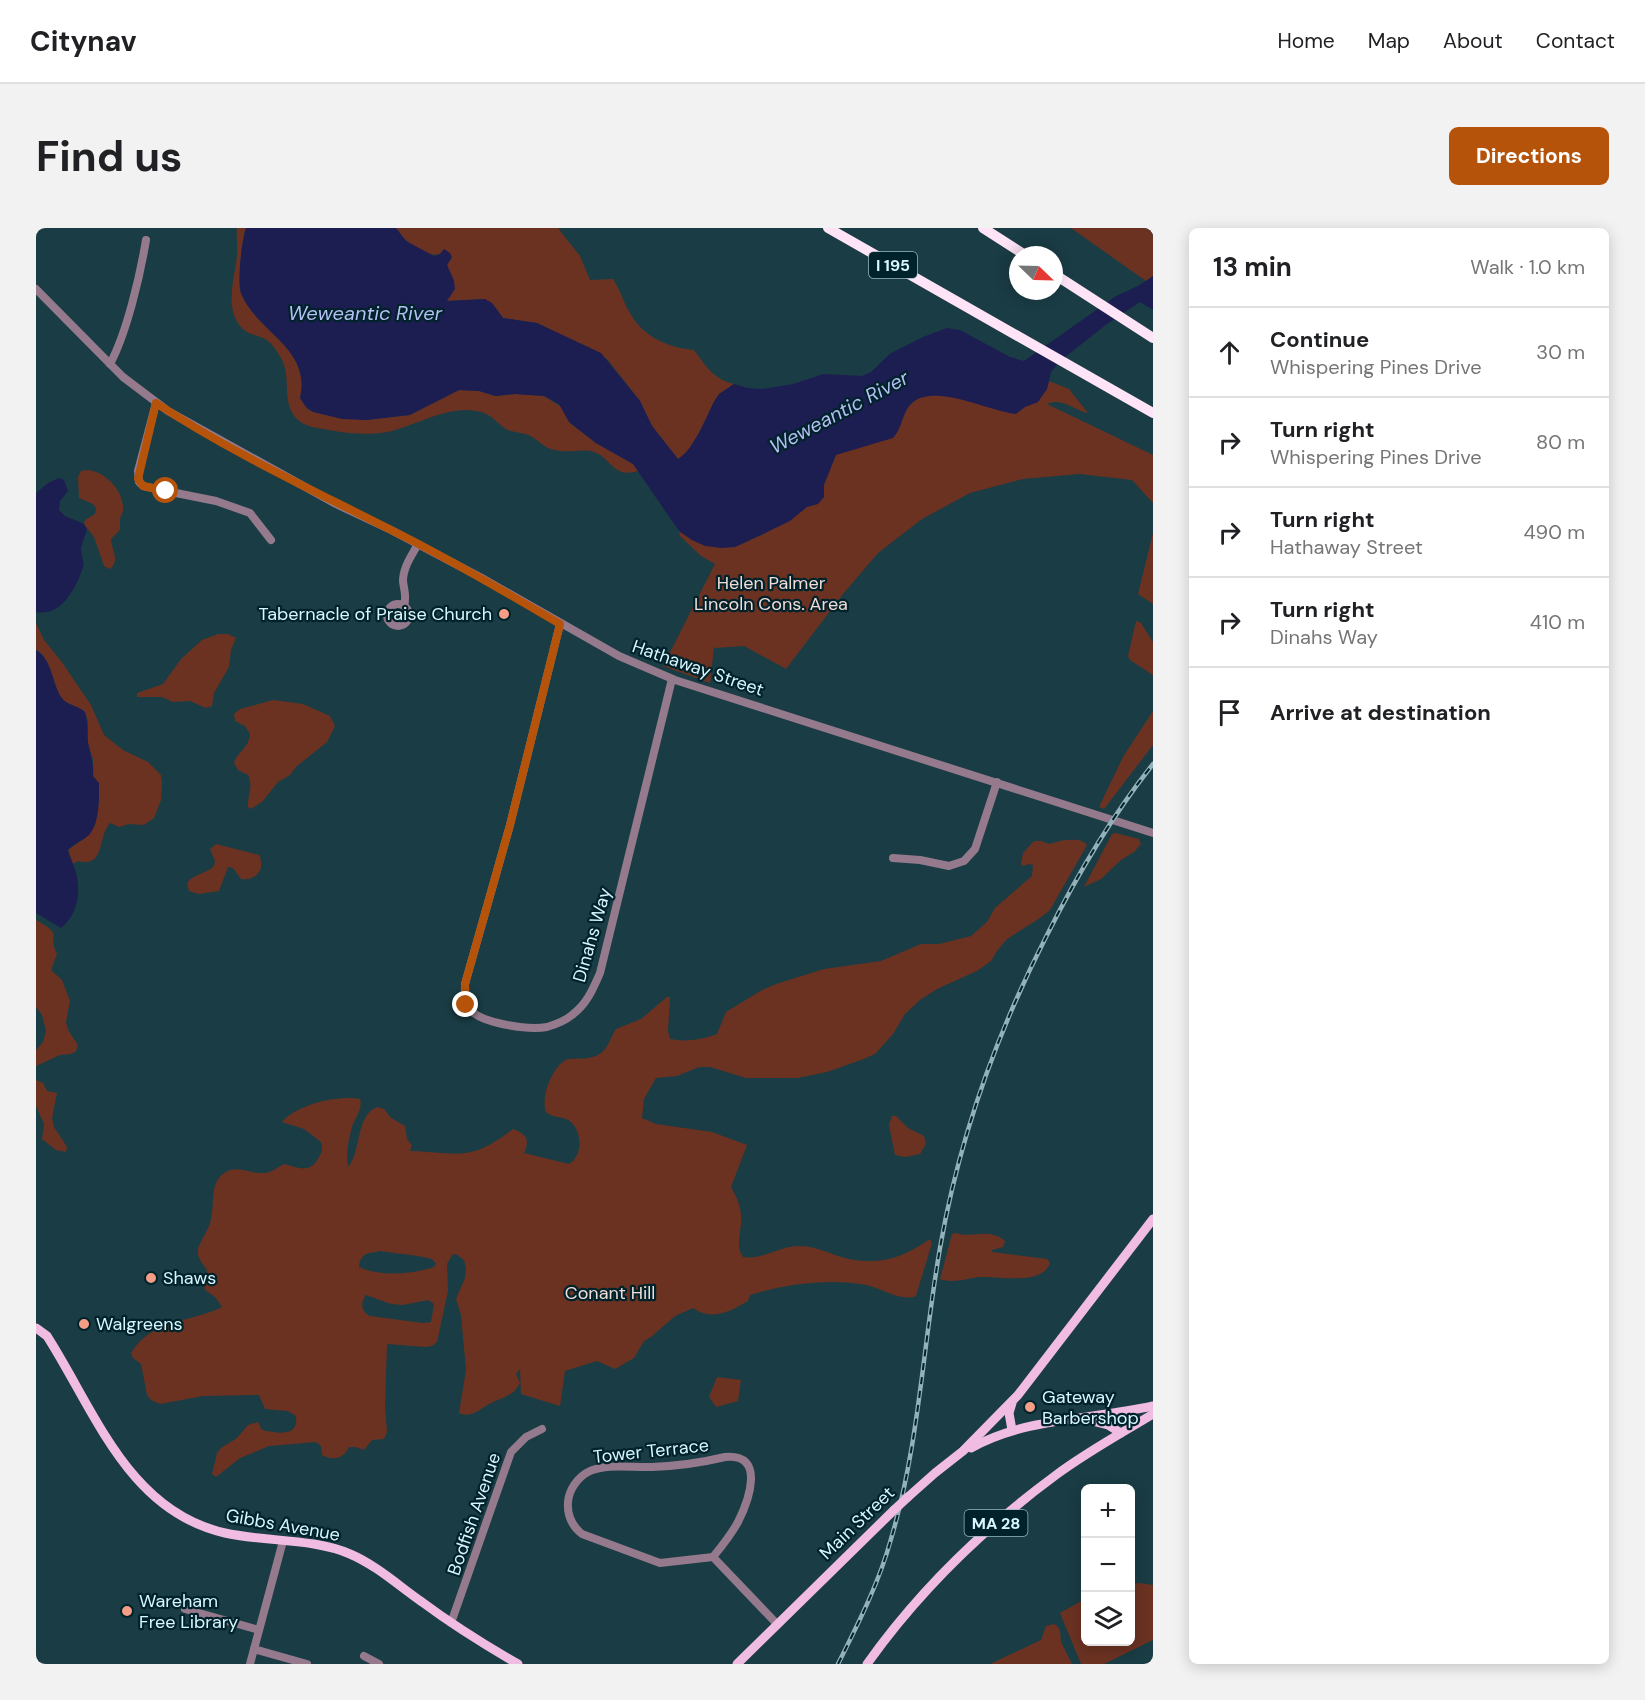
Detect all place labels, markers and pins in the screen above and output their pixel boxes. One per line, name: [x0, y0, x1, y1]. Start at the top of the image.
place label: Tabernacle of Praise Church: [258, 602, 492, 626]
marker: Tabernacle of Praise Church: [497, 607, 511, 621]
place label: Shaws: [163, 1266, 216, 1290]
marker: Shaws: [144, 1271, 158, 1285]
place label: Walgreens: [96, 1312, 183, 1336]
marker: Walgreens: [77, 1317, 91, 1331]
place label: Gateway Barbershop: [1042, 1385, 1139, 1430]
marker: Gateway Barbershop: [1023, 1400, 1037, 1414]
place label: Wareham Free Library: [139, 1589, 238, 1634]
marker: Wareham Free Library: [120, 1604, 134, 1618]

